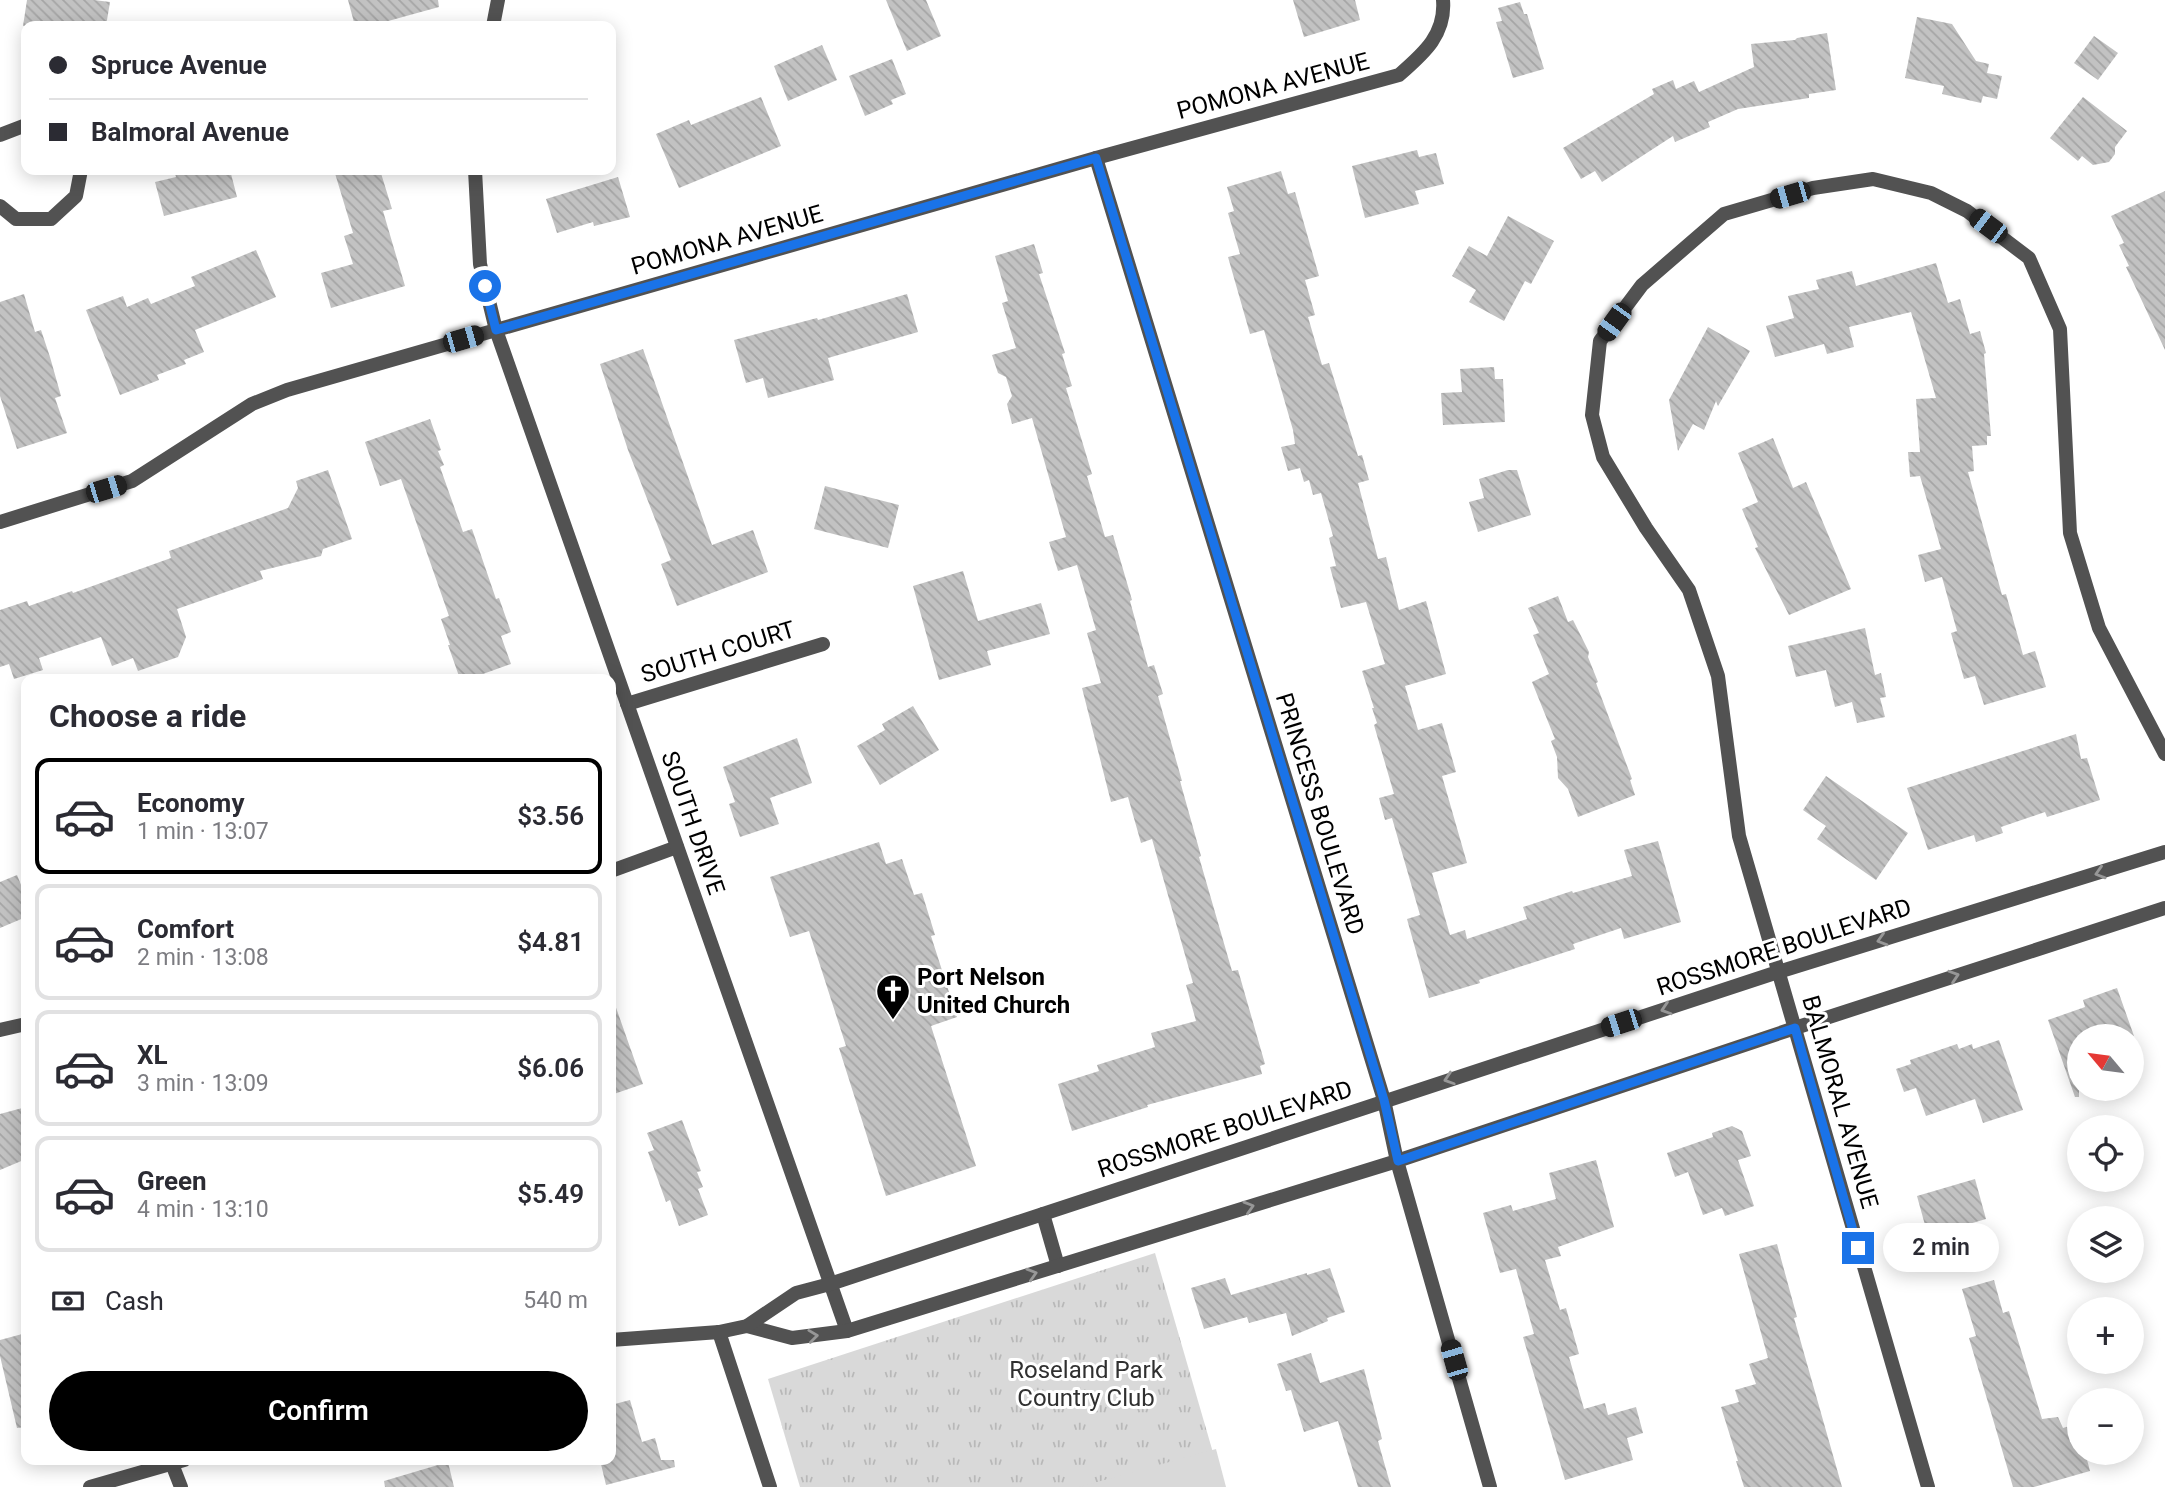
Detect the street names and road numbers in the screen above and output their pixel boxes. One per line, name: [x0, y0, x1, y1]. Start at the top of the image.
street label: POMONA AVENUE: [1174, 47, 1372, 125]
street label: POMONA AVENUE: [628, 199, 826, 281]
street label: SOUTH COURT: [638, 615, 798, 689]
street label: PRINCESS BOULEVARD: [1270, 690, 1370, 938]
street label: SOUTH DRIVE: [655, 748, 731, 898]
street label: ROSSMORE BOULEVARD: [1653, 893, 1915, 1001]
street label: BALMORAL AVENUE: [1796, 992, 1884, 1212]
street label: ROSSMORE BOULEVARD: [1094, 1075, 1356, 1183]

